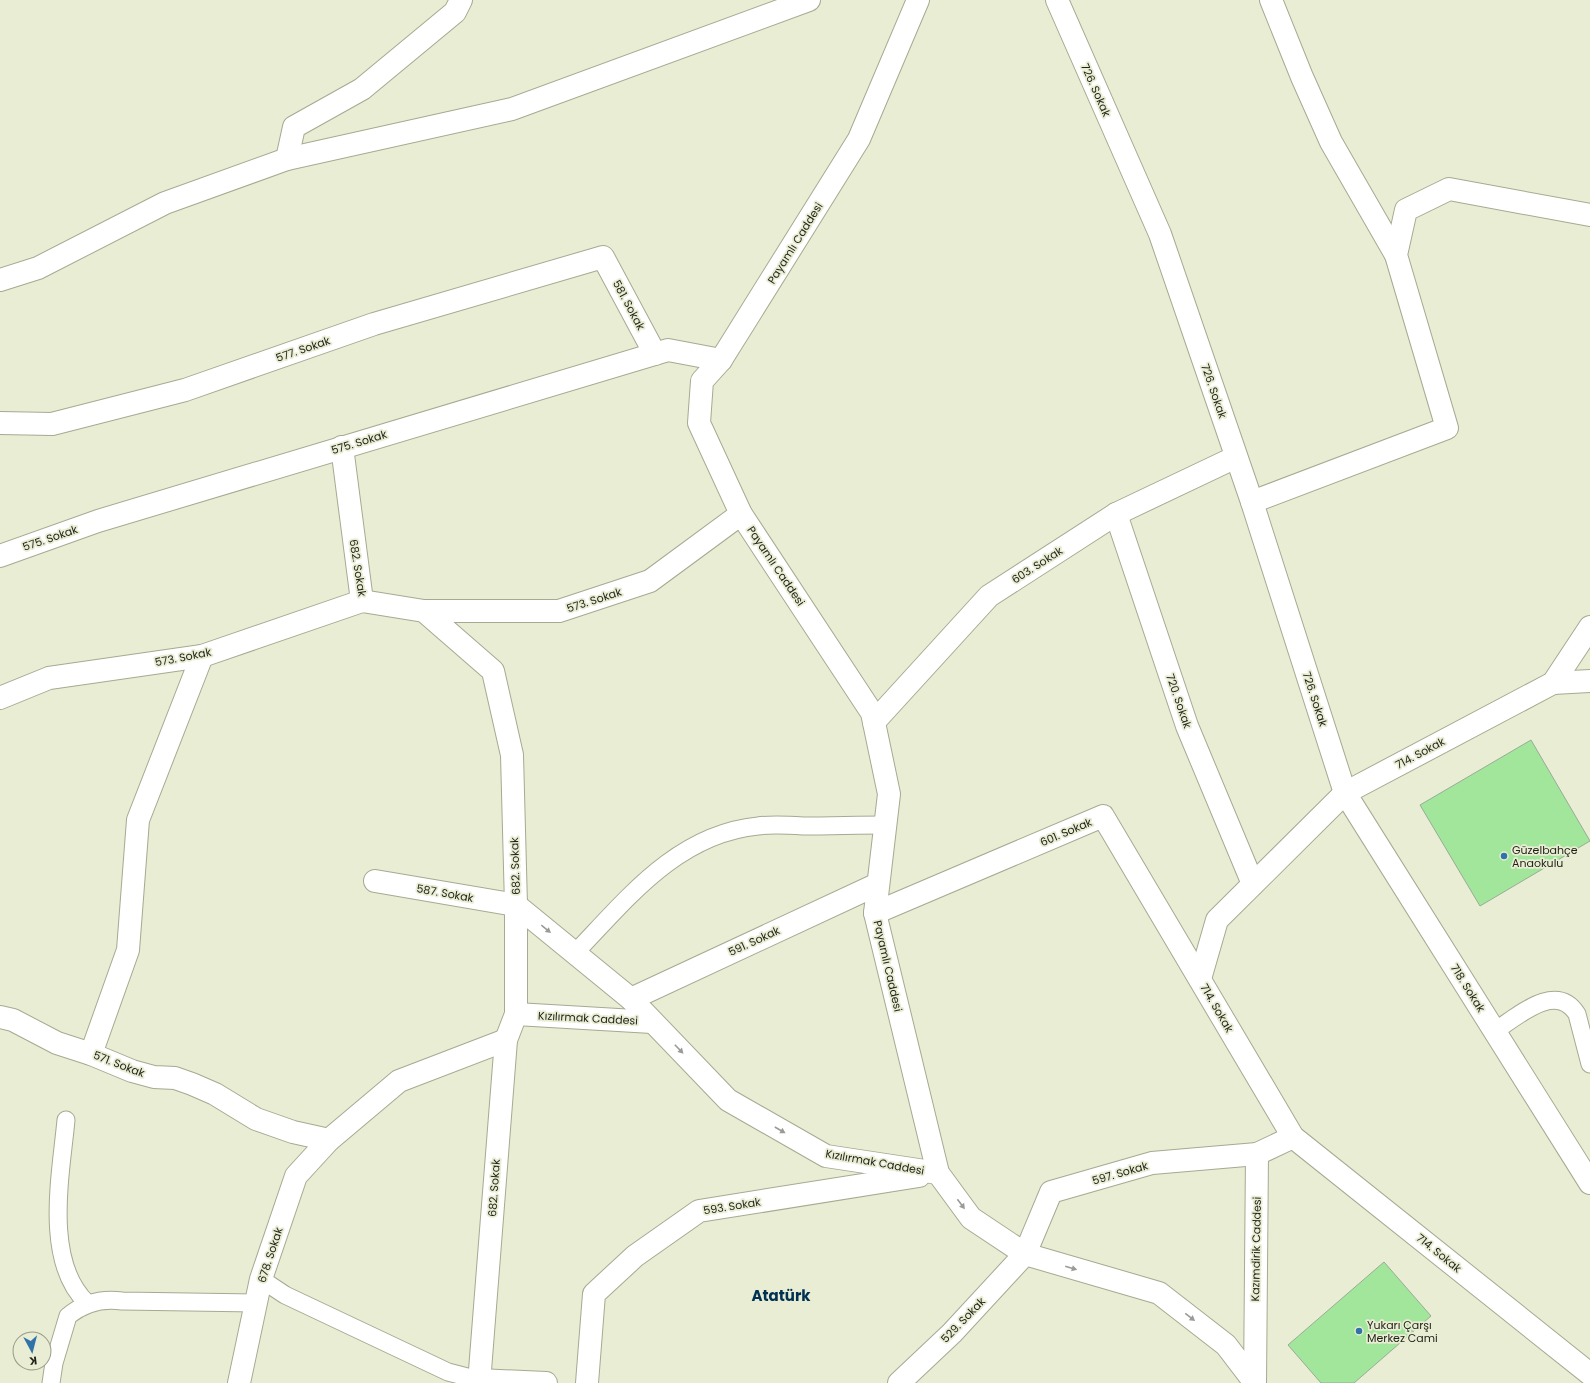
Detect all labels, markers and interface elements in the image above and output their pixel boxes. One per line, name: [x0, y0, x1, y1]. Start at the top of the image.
street label: 726. Sokak: [1077, 61, 1115, 120]
street label: Payamlı Caddesi: [764, 199, 827, 287]
street label: 581. Sokak: [609, 277, 649, 333]
street label: 577. Sokak: [274, 332, 333, 366]
street label: 726. Sokak: [1197, 362, 1231, 421]
street label: 575. Sokak: [329, 426, 389, 458]
street label: 575. Sokak: [20, 521, 80, 555]
street label: Payamlı Caddesi: [743, 523, 809, 609]
street label: 682. Sokak: [346, 538, 370, 598]
street label: 603. Sokak: [1008, 542, 1066, 587]
street label: 573. Sokak: [564, 583, 624, 616]
street label: 573. Sokak: [154, 644, 213, 670]
street label: 726. Sokak: [1299, 670, 1331, 729]
street label: 720. Sokak: [1162, 672, 1196, 731]
street label: 714. Sokak: [1392, 733, 1448, 773]
street label: 601. Sokak: [1038, 814, 1095, 850]
street label: 682. Sokak: [506, 837, 524, 895]
place label: Güzelbahçe Anaokulu: [1512, 842, 1578, 871]
marker: Güzelbahçe Anaokulu: [1499, 851, 1509, 861]
street label: 587. Sokak: [415, 880, 475, 906]
street label: Payamlı Caddesi: [870, 919, 906, 1013]
street label: 591. Sokak: [726, 922, 783, 960]
one-way arrow: [541, 925, 552, 934]
street label: 718. Sokak: [1447, 961, 1489, 1015]
street label: 714. Sokak: [1197, 981, 1238, 1036]
street label: Kızılırmak Caddesi: [538, 1007, 639, 1029]
one-way arrow: [674, 1044, 684, 1054]
street label: 571. Sokak: [91, 1047, 147, 1081]
one-way arrow: [774, 1126, 786, 1133]
street label: Kızılırmak Caddesi: [824, 1145, 926, 1179]
street label: 597. Sokak: [1090, 1157, 1150, 1189]
street label: 682. Sokak: [484, 1158, 504, 1217]
street label: 593. Sokak: [702, 1194, 762, 1218]
street label: Kazımdirik Caddesi: [1247, 1196, 1265, 1301]
one-way arrow: [957, 1199, 965, 1209]
street label: 678. Sokak: [254, 1225, 287, 1285]
street label: 714. Sokak: [1413, 1230, 1465, 1276]
one-way arrow: [1066, 1265, 1078, 1271]
district label: Atatürk: [751, 1285, 811, 1306]
street label: 529. Sokak: [937, 1293, 989, 1346]
one-way arrow: [1184, 1312, 1195, 1321]
place label: Yukarı Çarşı Merkez Cami: [1367, 1317, 1438, 1346]
marker: Yukarı Çarşı Merkez Cami: [1354, 1326, 1364, 1336]
north arrow: [12, 1331, 52, 1371]
text: K: [28, 1353, 38, 1369]

